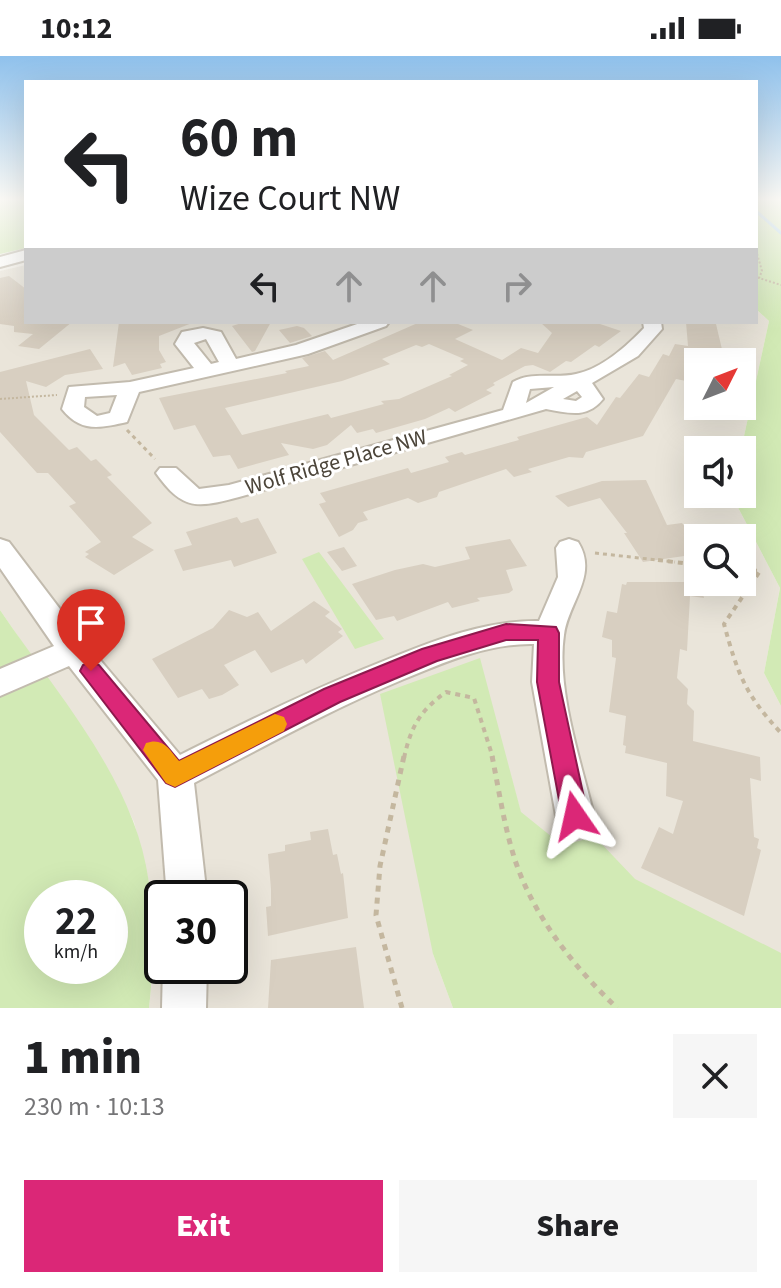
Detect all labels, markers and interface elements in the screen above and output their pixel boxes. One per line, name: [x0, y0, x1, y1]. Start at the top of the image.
text: 10:12: [40, 7, 112, 50]
text: 60 m: [180, 99, 298, 178]
icon: left: [48, 112, 152, 216]
text: Wize Court NW: [180, 173, 400, 224]
icon: left: [243, 264, 287, 308]
icon: ahead: [327, 264, 371, 308]
icon: ahead: [411, 264, 455, 308]
icon: right: [495, 264, 539, 308]
north arrow: [684, 348, 756, 420]
map controls: [684, 348, 756, 596]
street label: Wolf Ridge Place NW: [241, 421, 431, 503]
button: sound: [684, 436, 756, 508]
button: search: [684, 524, 756, 596]
pin: [57, 589, 125, 671]
icon: arrive: [69, 601, 113, 645]
position arrow: [533, 774, 617, 858]
speed limit sign: 30: [144, 880, 248, 984]
text: 22: [55, 893, 97, 950]
text: km/h: [54, 938, 98, 966]
text: 1 min: [24, 1024, 142, 1092]
button: close: [673, 1034, 757, 1118]
text: 230 m · 10:13: [24, 1088, 165, 1125]
button: Exit: [24, 1180, 383, 1272]
button: Share: [399, 1180, 757, 1272]

